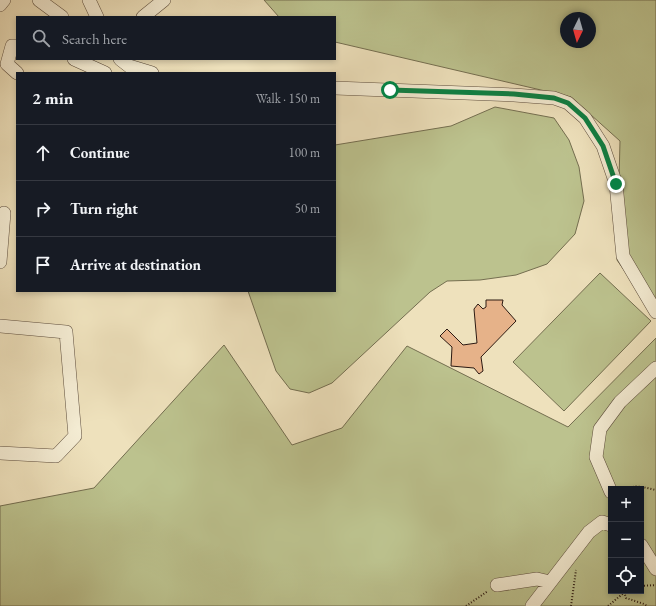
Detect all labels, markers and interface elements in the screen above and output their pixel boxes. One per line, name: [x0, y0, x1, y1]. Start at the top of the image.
north arrow: [560, 12, 596, 48]
search box: [16, 16, 336, 60]
icon: search: [30, 27, 52, 49]
text: Search here: [62, 29, 127, 48]
route start: [381, 81, 399, 99]
text: 2 min: [32, 87, 73, 109]
text: Walk · 150 m: [256, 90, 320, 107]
icon: ahead: [32, 142, 54, 164]
text: Continue: [70, 143, 130, 162]
text: 100 m: [289, 144, 320, 161]
route end: [607, 175, 625, 193]
icon: right: [32, 198, 54, 220]
text: Turn right: [70, 199, 138, 218]
text: 50 m: [295, 200, 320, 217]
icon: arrive: [32, 254, 54, 276]
text: Arrive at destination: [70, 255, 201, 274]
map controls: [608, 486, 644, 594]
button: +: [608, 486, 644, 522]
button: −: [608, 522, 644, 558]
button: locate: [608, 558, 644, 594]

